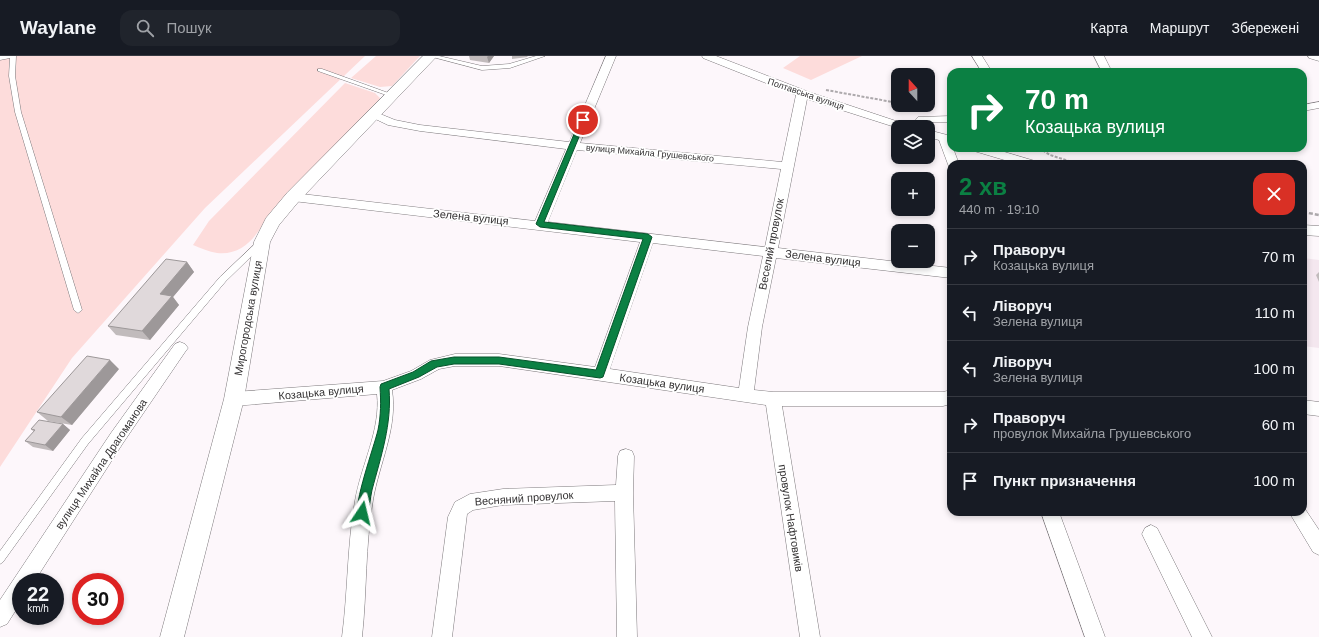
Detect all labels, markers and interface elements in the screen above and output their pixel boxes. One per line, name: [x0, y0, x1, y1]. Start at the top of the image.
search box: [120, 10, 400, 46]
text: Waylane: [20, 17, 96, 38]
icon: search: [134, 17, 156, 39]
text: Пошук: [166, 19, 212, 36]
text: Карта: [1090, 20, 1128, 36]
text: Маршрут: [1150, 20, 1209, 36]
text: Збережені: [1231, 20, 1299, 36]
north arrow: [891, 68, 935, 112]
map controls: [891, 68, 935, 268]
street label: Полтавська вулиця: [766, 76, 846, 112]
icon: right: [959, 84, 1011, 136]
text: 70 m: [1025, 84, 1089, 115]
pin: [566, 103, 600, 137]
icon: arrive: [572, 109, 594, 131]
text: Козацька вулиця: [1025, 117, 1165, 137]
button: layers: [891, 120, 935, 164]
street label: вулиця Михайла Грушевського: [586, 142, 714, 164]
button: +: [891, 172, 935, 216]
text: 2 хв: [959, 173, 1007, 200]
button: close: [1253, 173, 1295, 215]
street label: Веселий провулок: [756, 197, 786, 291]
text: 440 m · 19:10: [959, 202, 1039, 217]
street label: Зелена вулиця: [433, 207, 509, 227]
button: −: [891, 224, 935, 268]
text: Праворуч: [993, 241, 1066, 258]
icon: right: [959, 246, 981, 268]
street label: Зелена вулиця: [785, 247, 861, 269]
text: 70 m: [1262, 248, 1295, 265]
text: Козацька вулиця: [993, 258, 1094, 273]
street label: Мирогородська вулиця: [232, 259, 264, 377]
text: Ліворуч: [993, 297, 1052, 314]
icon: left: [959, 302, 981, 324]
text: 110 m: [1254, 304, 1295, 321]
text: Зелена вулиця: [993, 314, 1083, 329]
text: Ліворуч: [993, 353, 1052, 370]
icon: left: [959, 358, 981, 380]
text: 100 m: [1253, 360, 1295, 377]
text: Зелена вулиця: [993, 370, 1083, 385]
street label: Козацька вулиця: [619, 371, 705, 395]
street label: Козацька вулиця: [278, 382, 364, 402]
street label: вулиця Михайла Драгоманова: [53, 396, 150, 531]
text: Праворуч: [993, 409, 1066, 426]
icon: right: [959, 414, 981, 436]
text: 60 m: [1262, 416, 1295, 433]
text: провулок Михайла Грушевського: [993, 426, 1191, 441]
street label: провулок Нафтовиків: [777, 463, 805, 573]
icon: arrive: [959, 470, 981, 492]
text: Пункт призначення: [993, 472, 1136, 489]
text: 100 m: [1253, 472, 1295, 489]
street label: Весняний провулок: [474, 489, 574, 507]
position arrow: [341, 492, 383, 534]
speed limit sign: 30: [72, 573, 124, 625]
text: 22: [27, 583, 49, 605]
text: km/h: [27, 603, 49, 614]

